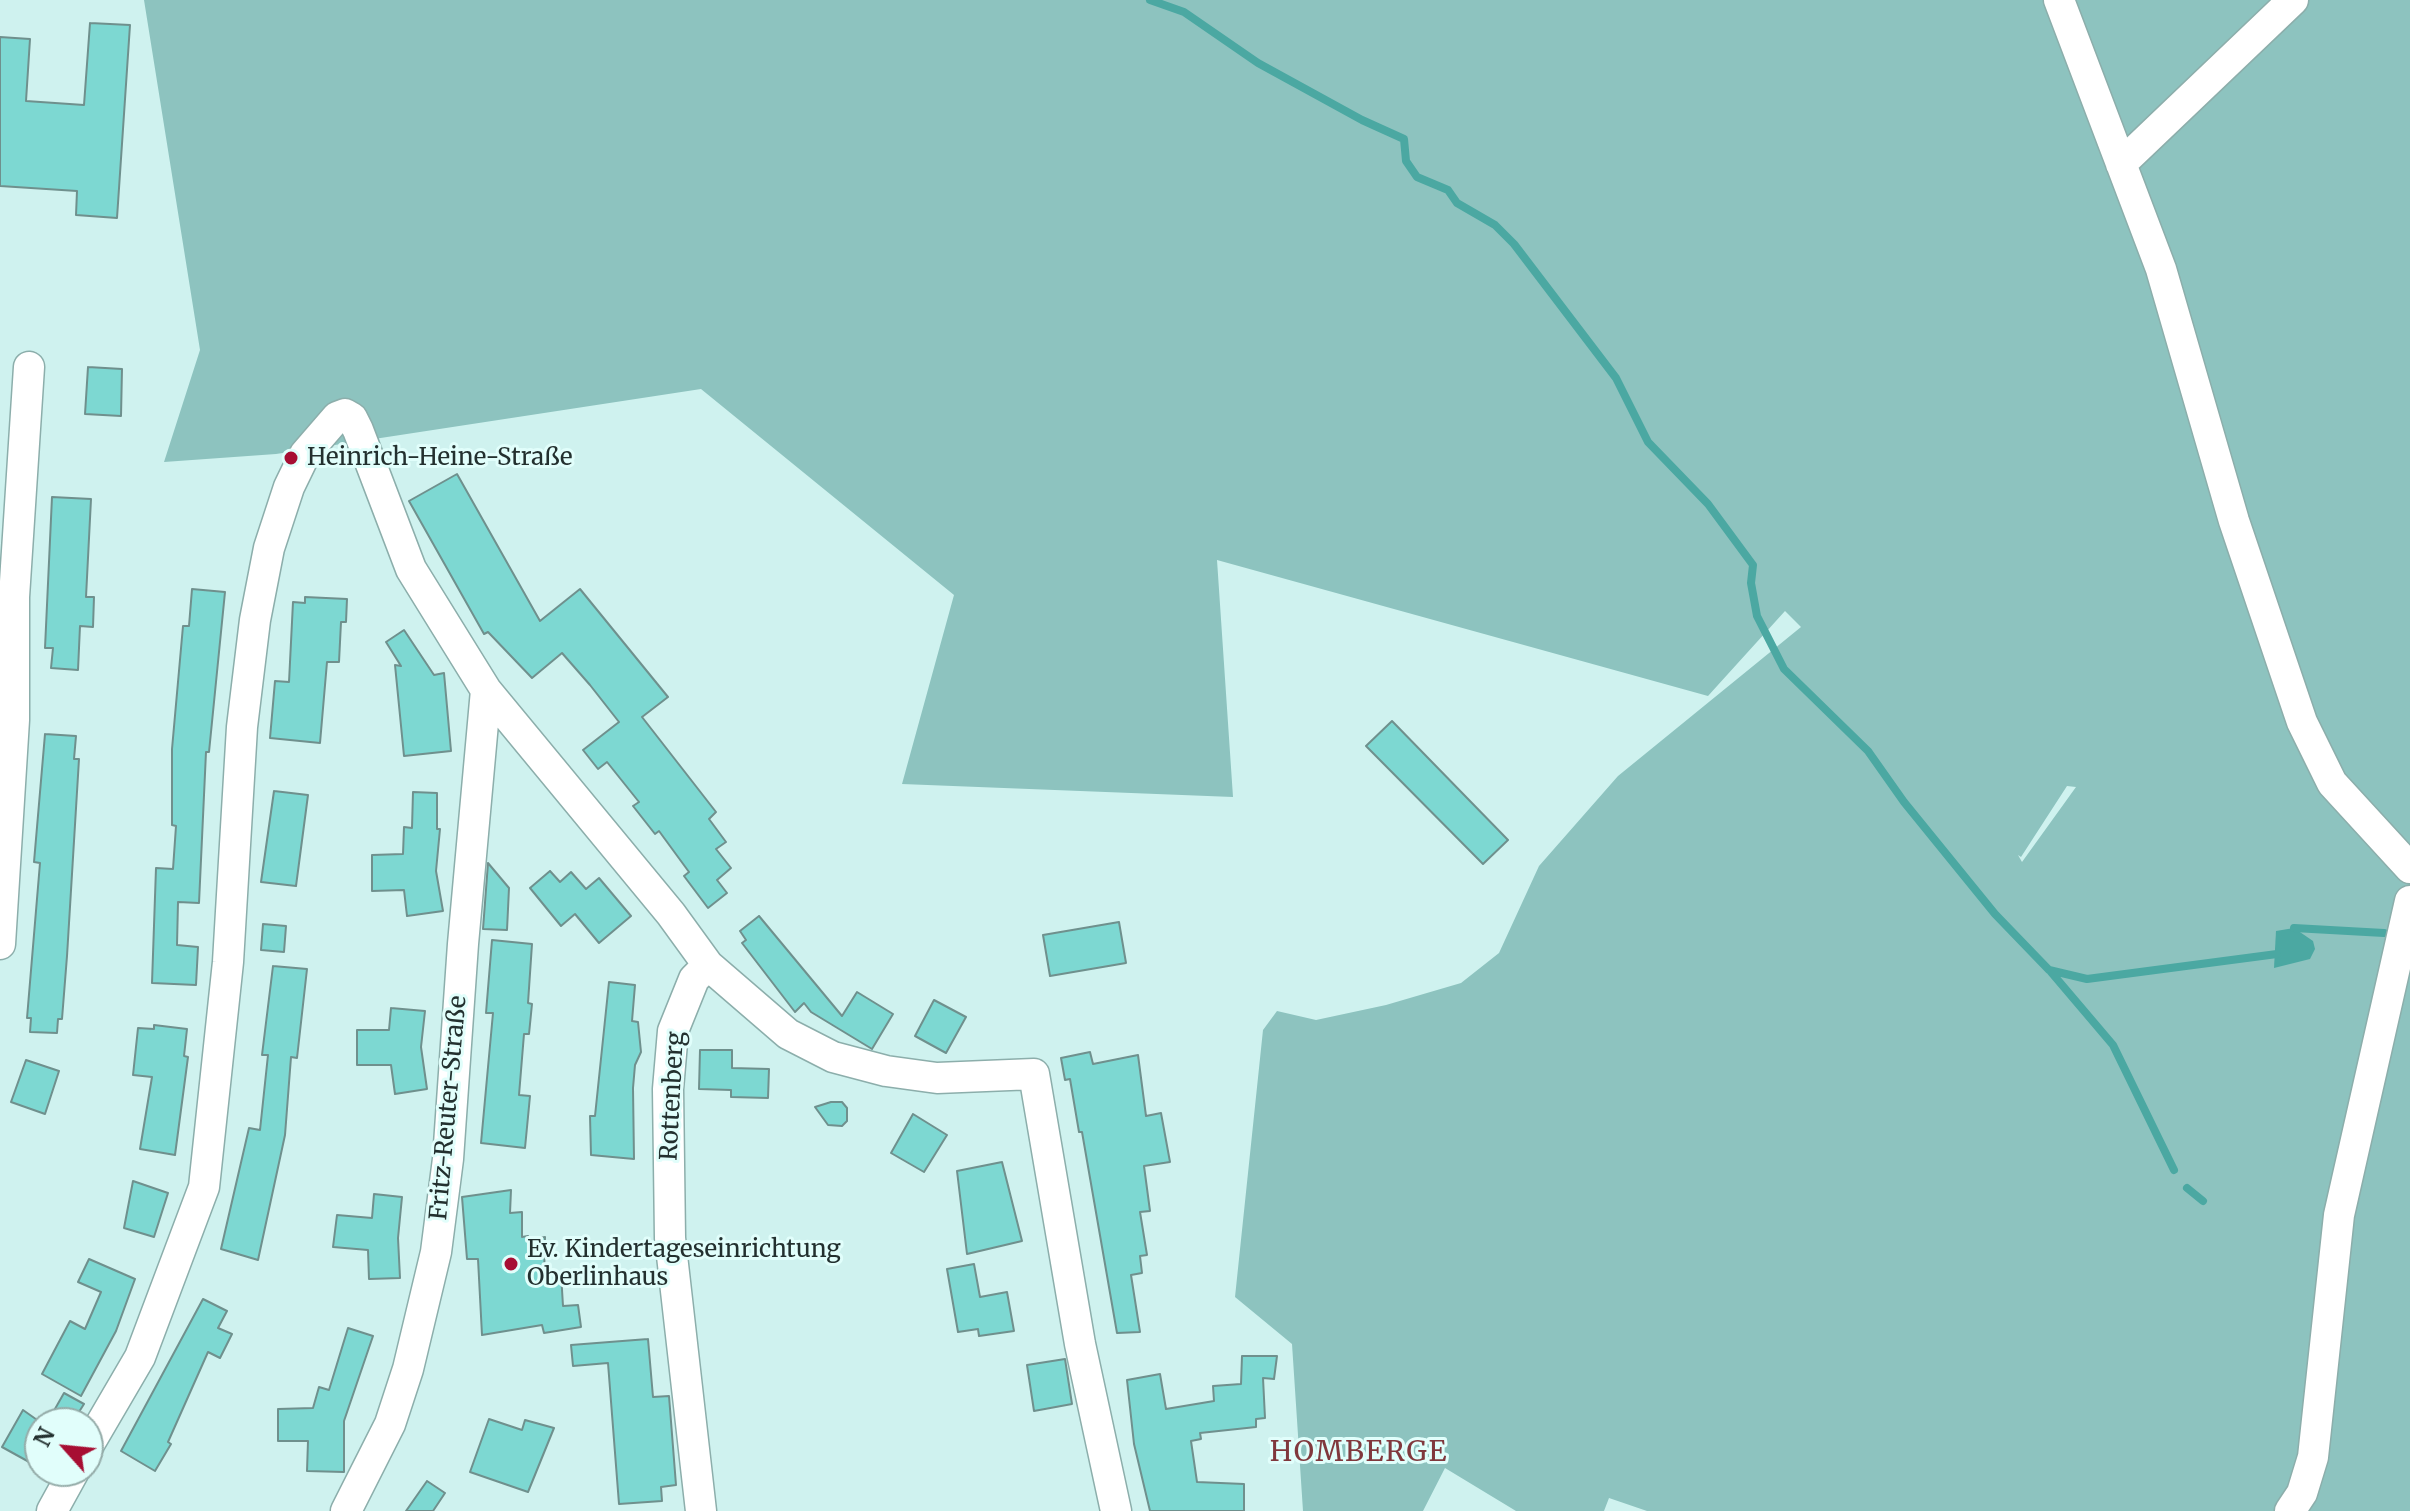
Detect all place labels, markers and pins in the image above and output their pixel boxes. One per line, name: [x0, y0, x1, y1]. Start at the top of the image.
place label: Heinrich-Heine-Straße: [307, 444, 573, 472]
marker: Heinrich-Heine-Straße: [282, 449, 300, 467]
place label: Ev. Kindertageseinrichtung Oberlinhaus: [527, 1236, 841, 1292]
marker: Ev. Kindertageseinrichtung Oberlinhaus: [502, 1255, 520, 1273]

